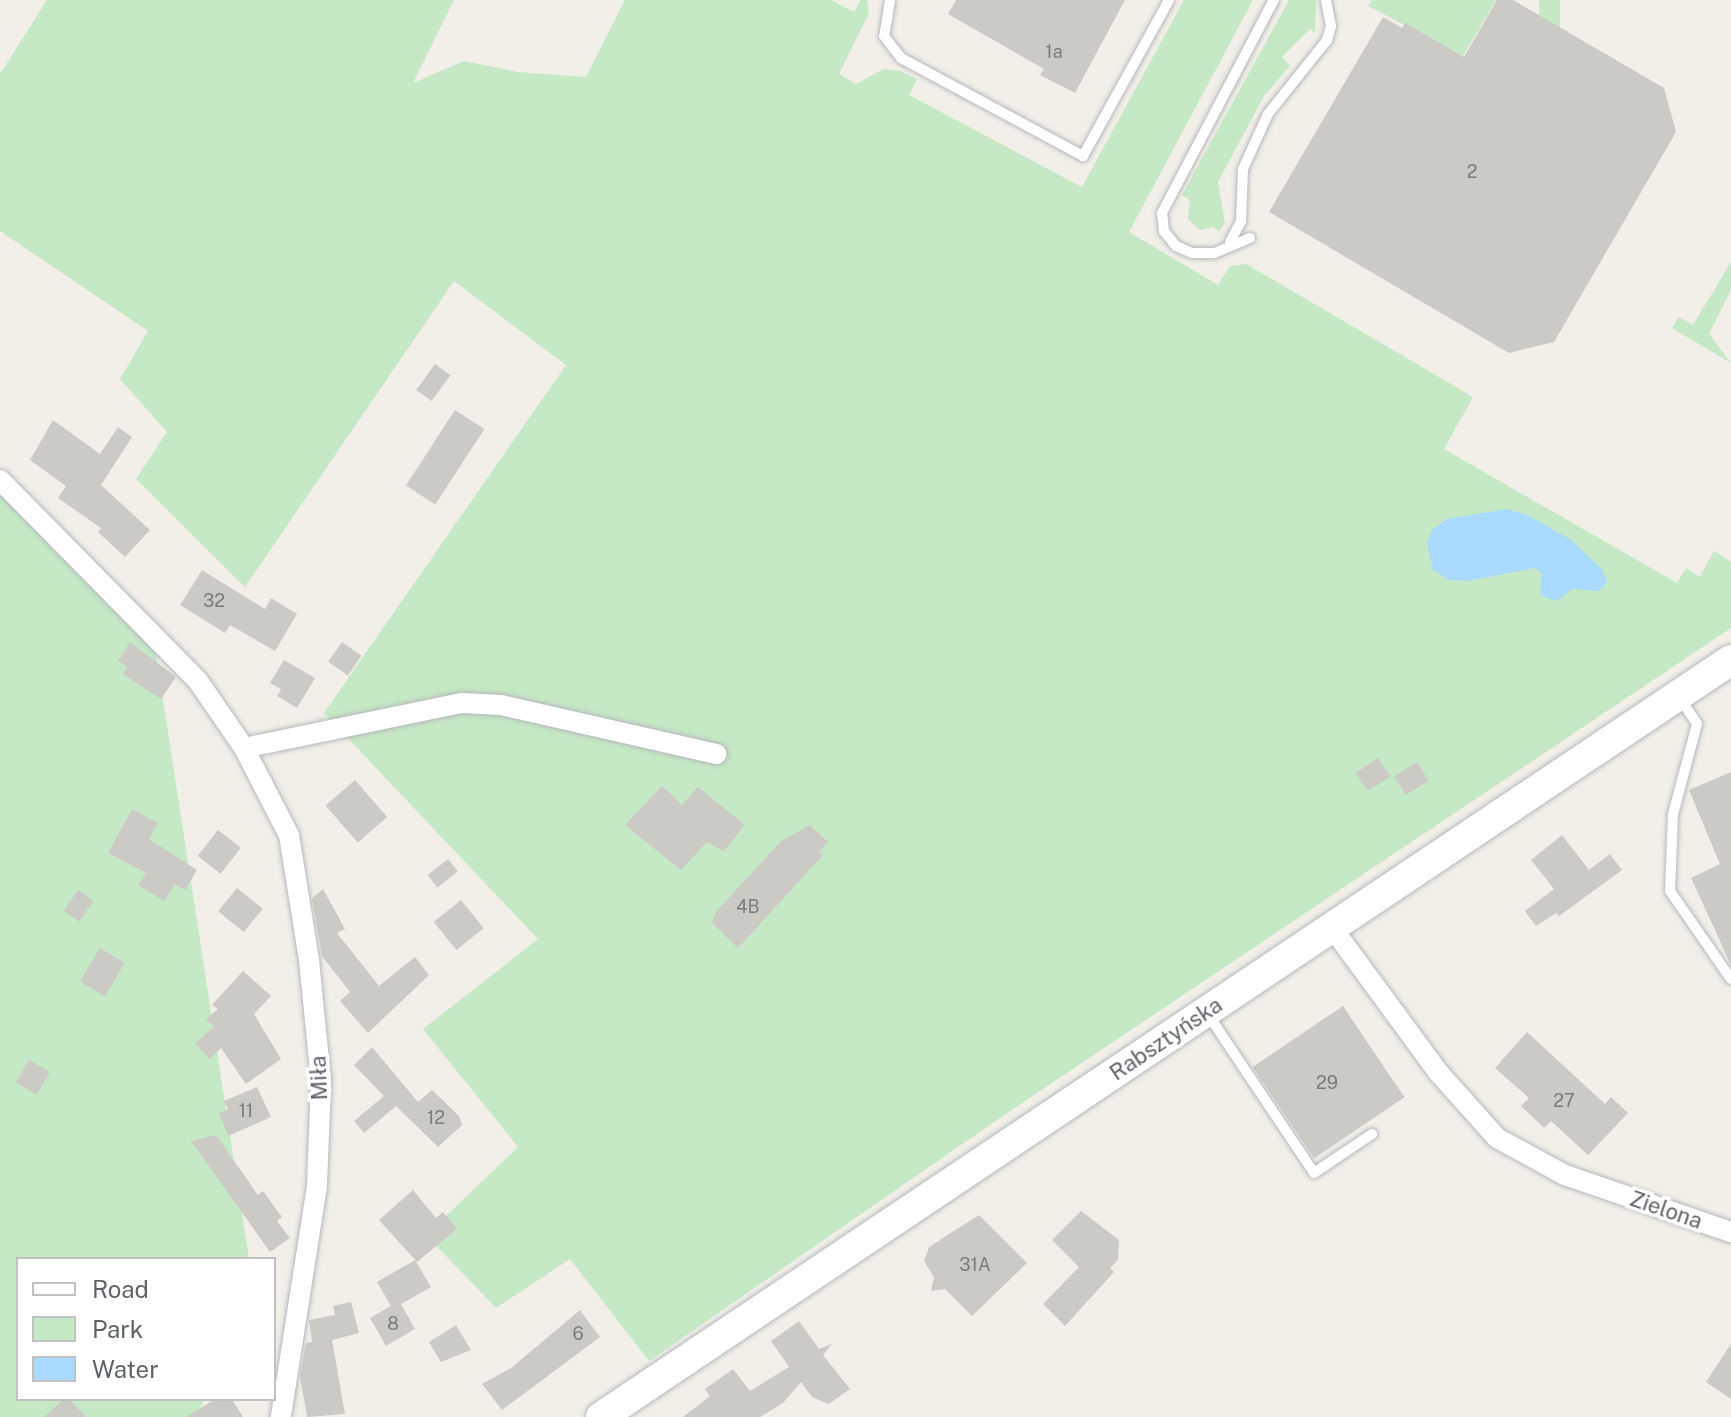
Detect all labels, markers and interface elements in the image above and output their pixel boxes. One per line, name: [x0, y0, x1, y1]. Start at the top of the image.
house number: 1a: [1045, 41, 1063, 63]
house number: 2: [1467, 161, 1477, 183]
house number: 32: [203, 590, 225, 612]
house number: 4B: [736, 896, 760, 918]
street label: Rabsztyńska: [1105, 992, 1227, 1086]
street label: Miła: [305, 1055, 333, 1101]
house number: 29: [1316, 1072, 1338, 1094]
house number: 27: [1553, 1090, 1575, 1112]
house number: 11: [239, 1100, 253, 1122]
house number: 12: [427, 1107, 445, 1129]
street label: Zielona: [1626, 1185, 1706, 1235]
house number: 31A: [959, 1254, 991, 1276]
legend: [16, 1257, 276, 1401]
text: Road: [92, 1275, 149, 1303]
house number: 8: [387, 1313, 399, 1335]
text: Park: [92, 1315, 143, 1343]
house number: 6: [572, 1323, 584, 1345]
text: Water: [92, 1355, 159, 1383]

